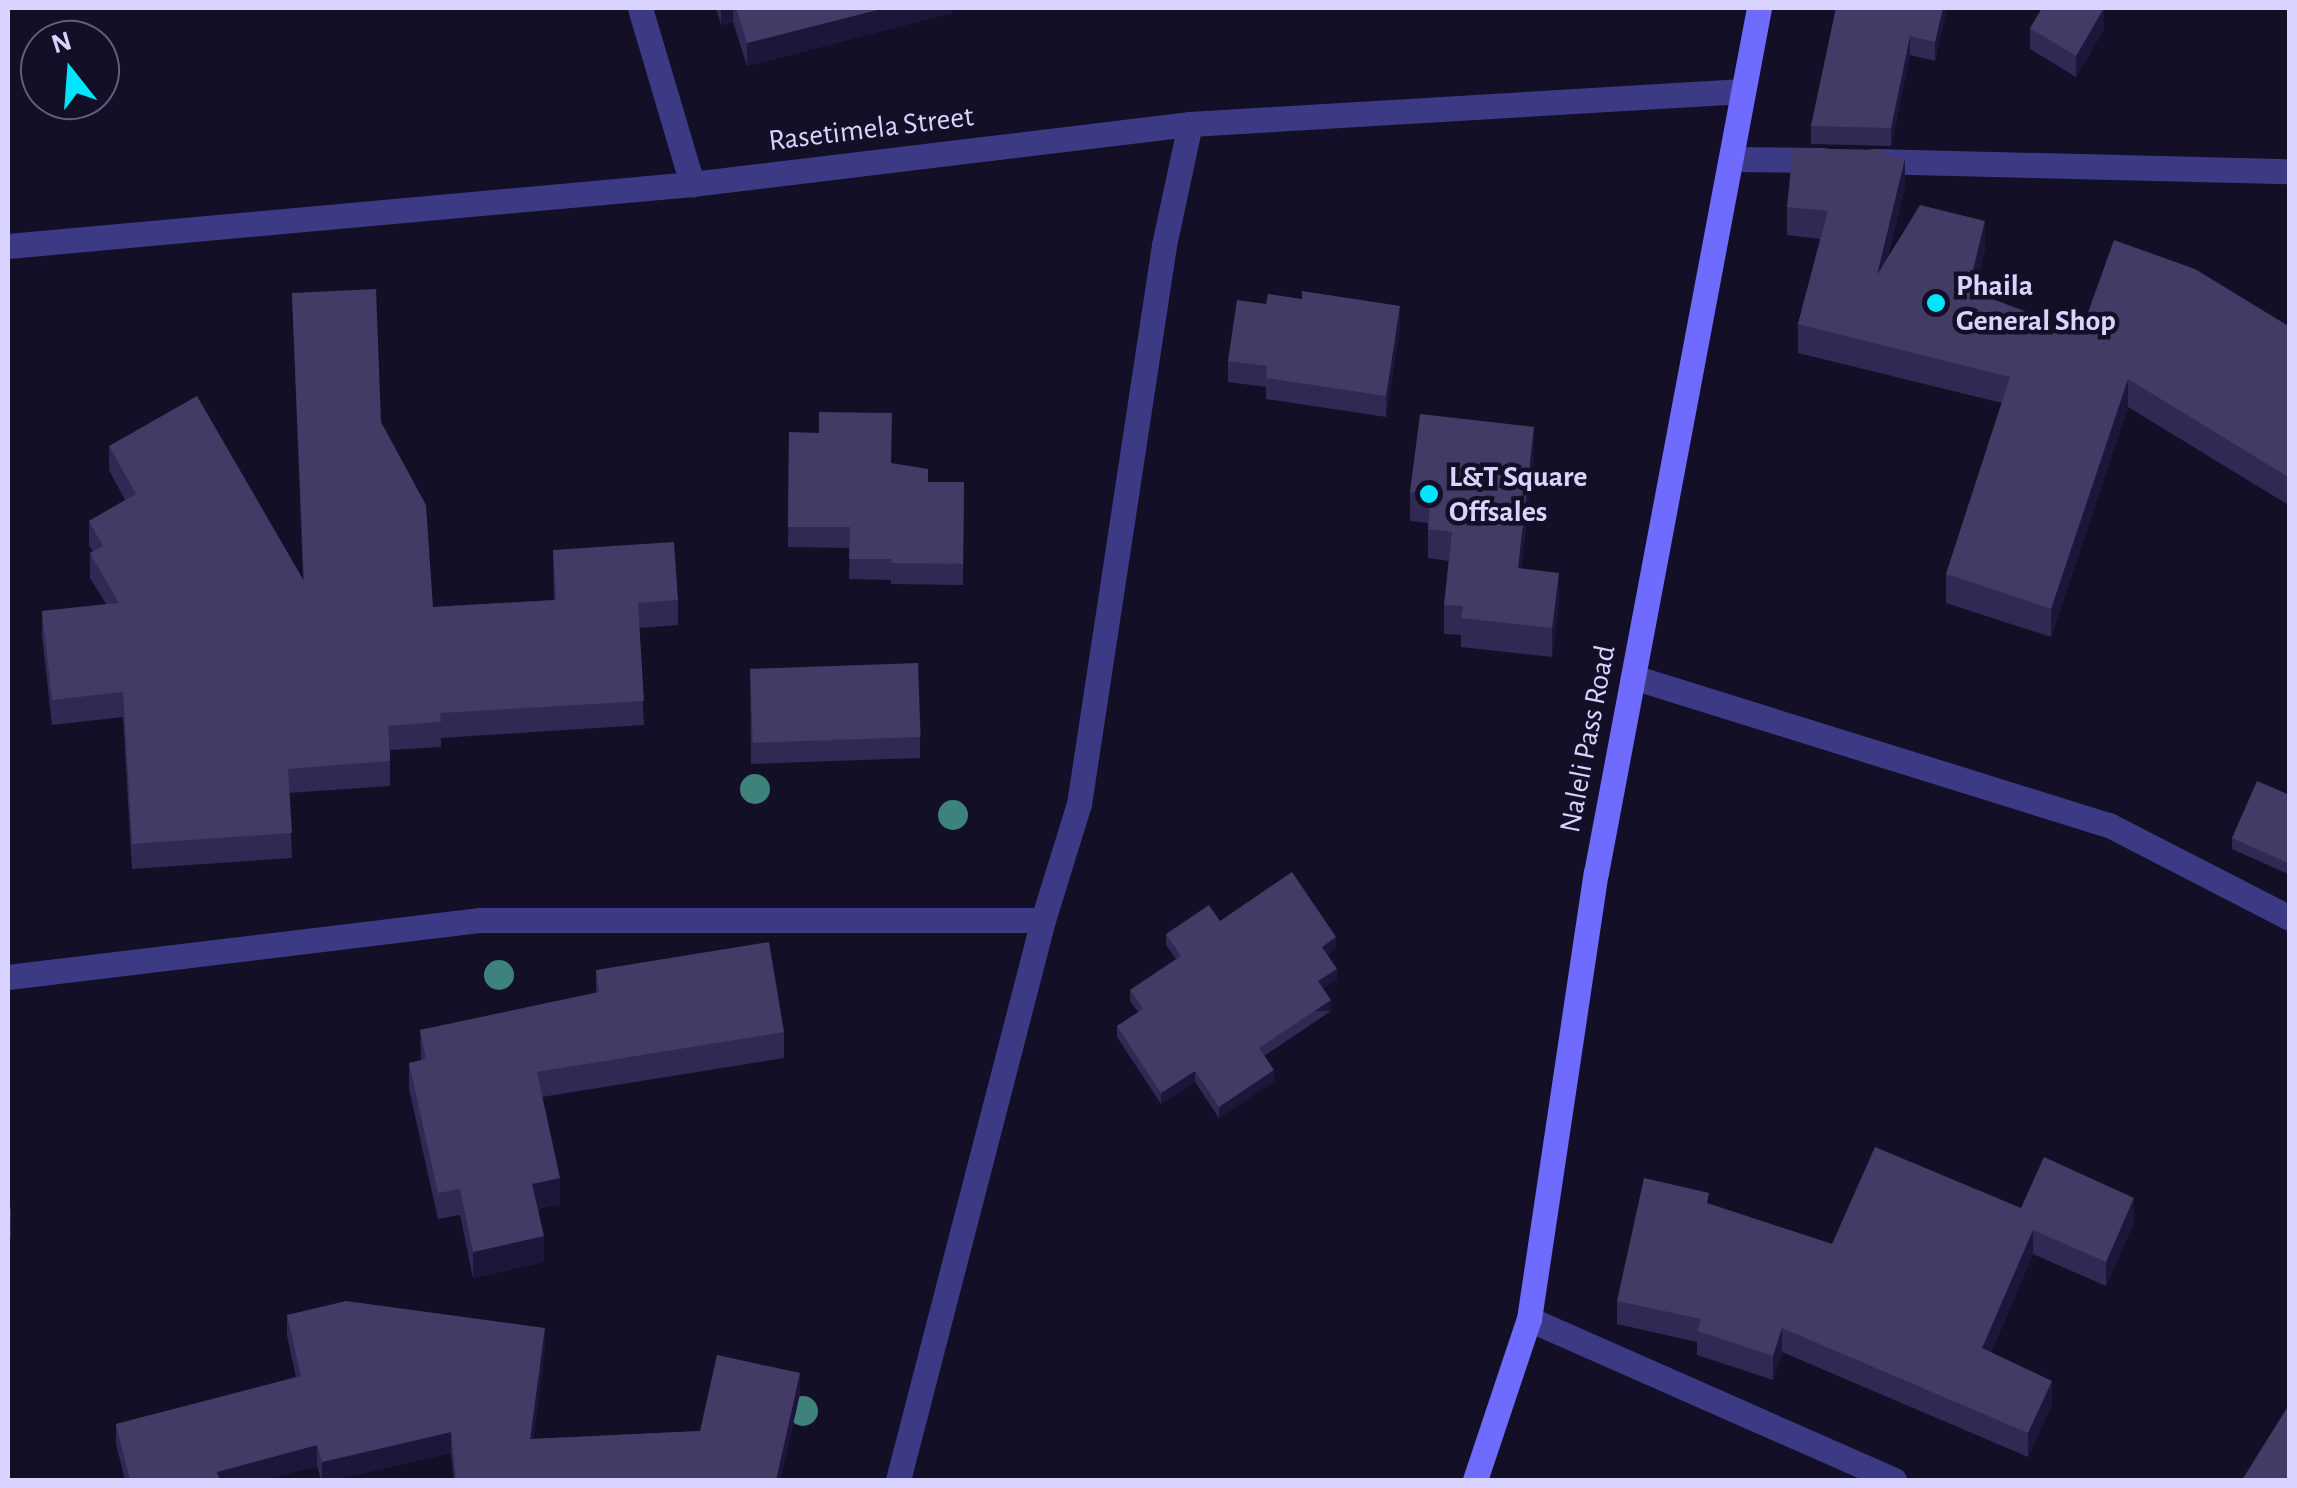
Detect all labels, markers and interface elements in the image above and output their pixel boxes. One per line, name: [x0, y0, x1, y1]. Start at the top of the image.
north arrow: [20, 20, 120, 120]
text: N: [48, 27, 75, 59]
street label: Rasetimela Street: [766, 99, 976, 159]
place label: Phaila General Shop: [1956, 268, 2116, 338]
marker: Phaila General Shop: [1925, 292, 1947, 314]
place label: L&T Square Offsales: [1449, 459, 1587, 530]
marker: L&T Square Offsales: [1418, 483, 1440, 505]
street label: Naleli Pass Road: [1552, 642, 1624, 836]

